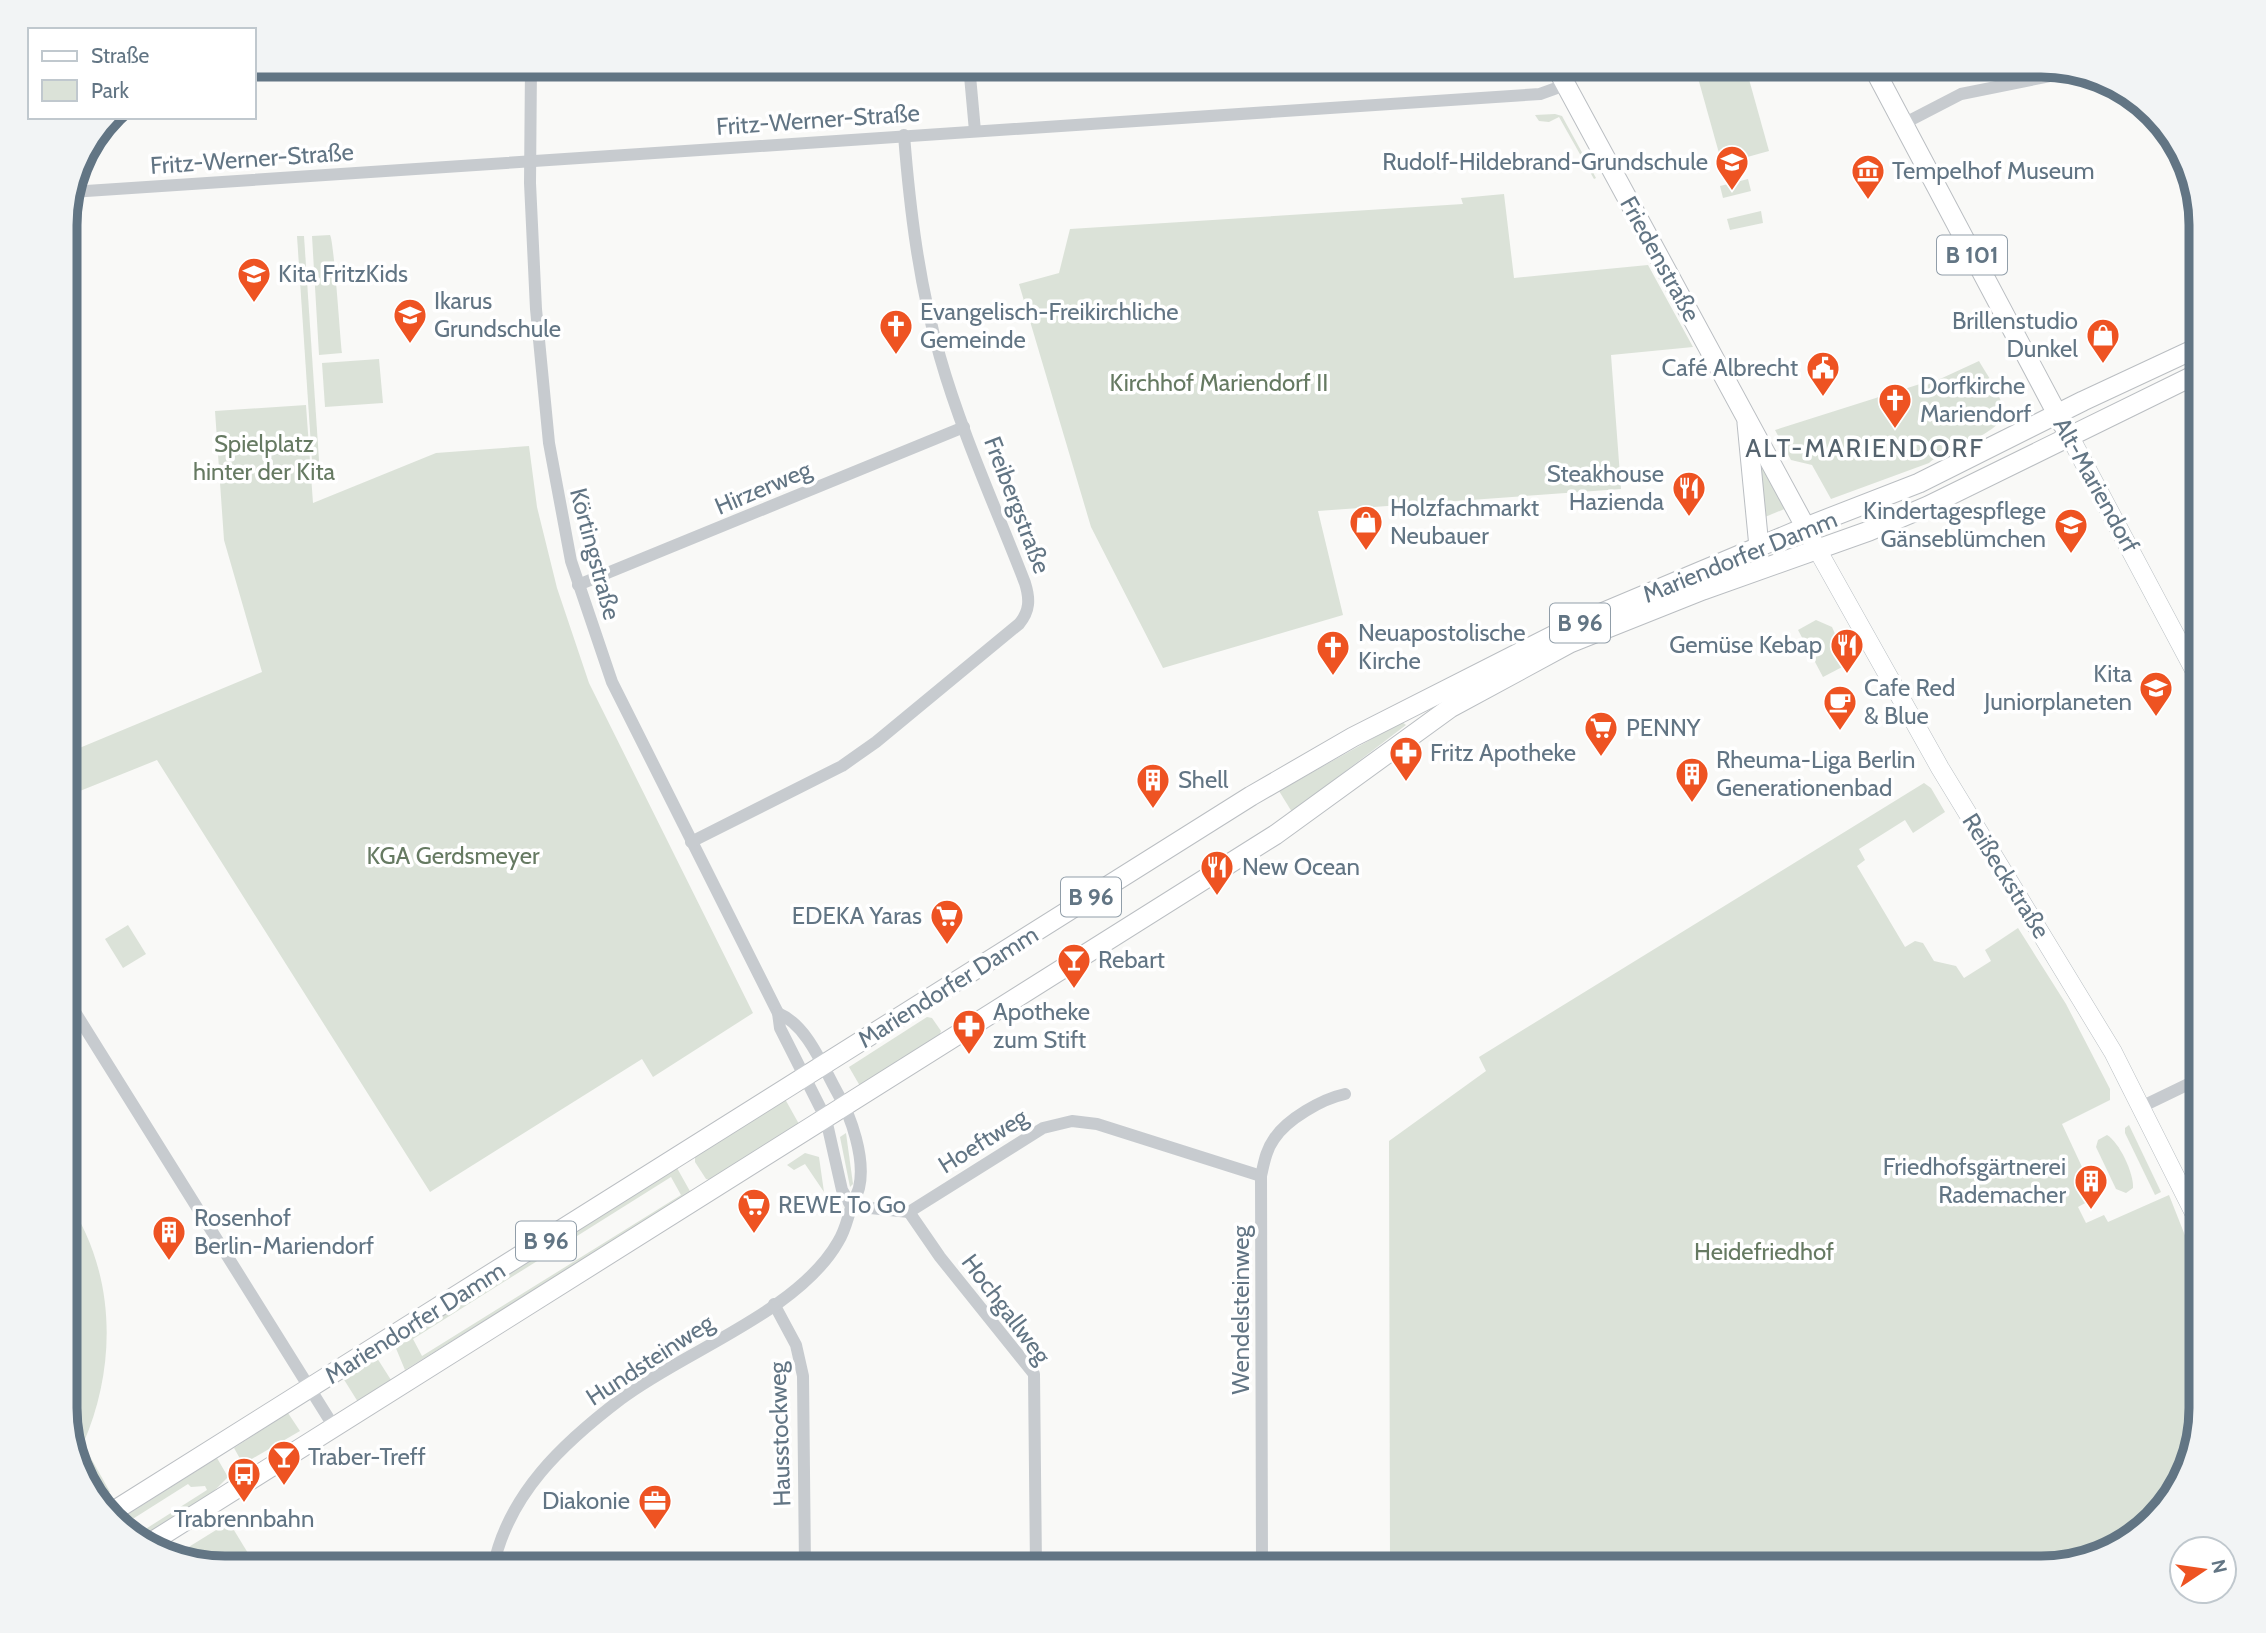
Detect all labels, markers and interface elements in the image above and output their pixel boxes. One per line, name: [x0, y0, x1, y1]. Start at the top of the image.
legend: [28, 28, 256, 119]
text: Straße: [91, 43, 150, 68]
text: Park: [91, 78, 129, 103]
street label: Fritz-Werner-Straße: [715, 98, 921, 141]
street label: Fritz-Werner-Straße: [149, 137, 355, 180]
school or university icon: Rudolf-Hildebrand-Grundschule: [1713, 143, 1751, 192]
place label: Rudolf-Hildebrand-Grundschule: [1382, 147, 1708, 176]
museum icon: Tempelhof Museum: [1849, 152, 1887, 201]
place label: Tempelhof Museum: [1892, 156, 2095, 185]
street label: Friedenstraße: [1614, 191, 1707, 326]
road number: B 101: [1937, 236, 2007, 274]
school or university icon: Kita FritzKids: [235, 255, 273, 304]
place label: Kita FritzKids: [278, 259, 408, 288]
place label: Ikarus Grundschule: [434, 286, 561, 343]
school or university icon: Ikarus Grundschule: [391, 296, 429, 345]
place label: Evangelisch-Freikirchliche Gemeinde: [920, 297, 1179, 354]
place label: Brillenstudio Dunkel: [1952, 306, 2078, 363]
church icon: Evangelisch-Freikirchliche Gemeinde: [877, 307, 915, 356]
shop icon: Brillenstudio Dunkel: [2084, 316, 2122, 365]
public building icon: Café Albrecht: [1804, 349, 1842, 398]
place label: Café Albrecht: [1661, 353, 1798, 382]
park label: Kirchhof Mariendorf II: [1110, 368, 1328, 397]
place label: Dorfkirche Mariendorf: [1920, 371, 2031, 428]
church icon: Dorfkirche Mariendorf: [1876, 381, 1914, 430]
street label: Alt-Mariendorf: [2047, 412, 2145, 557]
park label: Spielplatz hinter der Kita: [193, 429, 335, 486]
street label: Freibergstraße: [978, 432, 1057, 577]
district label: ALT-MARIENDORF: [1745, 432, 1985, 464]
street label: Hirzerweg: [710, 454, 816, 521]
place label: Steakhouse Hazienda: [1547, 459, 1664, 516]
restaurant icon: Steakhouse Hazienda: [1670, 469, 1708, 518]
street label: Körtingstraße: [564, 485, 627, 623]
place label: Holzfachmarkt Neubauer: [1390, 493, 1539, 550]
place label: Kindertagespflege Gänseblümchen: [1863, 496, 2046, 553]
shop icon: Holzfachmarkt Neubauer: [1347, 503, 1385, 552]
street label: Mariendorfer Damm: [1638, 504, 1841, 609]
school or university icon: Kindertagespflege Gänseblümchen: [2052, 506, 2090, 555]
road number: B 96: [1550, 604, 1610, 642]
place label: Neuapostolische Kirche: [1358, 618, 1526, 675]
restaurant icon: Gemüse Kebap: [1828, 626, 1866, 675]
church icon: Neuapostolische Kirche: [1314, 628, 1352, 677]
place label: Gemüse Kebap: [1669, 630, 1822, 659]
place label: Kita Juniorplaneten: [1983, 659, 2132, 716]
school or university icon: Kita Juniorplaneten: [2137, 669, 2175, 718]
place label: Cafe Red & Blue: [1864, 673, 1955, 730]
cafe icon: Cafe Red & Blue: [1821, 683, 1859, 732]
supermarket icon: PENNY: [1582, 709, 1620, 758]
place label: PENNY: [1626, 713, 1701, 742]
pharmacy icon: Fritz Apotheke: [1387, 734, 1425, 783]
place label: Fritz Apotheke: [1430, 738, 1576, 767]
place label: Rheuma-Liga Berlin Generationenbad: [1716, 745, 1915, 802]
building icon: Rheuma-Liga Berlin Generationenbad: [1673, 755, 1711, 804]
building icon: Shell: [1134, 761, 1172, 810]
place label: Shell: [1178, 765, 1229, 794]
street label: Reißeckstraße: [1956, 808, 2056, 944]
park label: KGA Gerdsmeyer: [366, 841, 540, 870]
restaurant icon: New Ocean: [1198, 848, 1236, 897]
place label: New Ocean: [1242, 852, 1360, 881]
road number: B 96: [1061, 877, 1121, 916]
supermarket icon: EDEKA Yaras: [928, 897, 966, 946]
place label: EDEKA Yaras: [792, 901, 922, 930]
street label: Mariendorfer Damm: [852, 919, 1043, 1054]
bar icon: Rebart: [1055, 941, 1093, 990]
place label: Rebart: [1098, 945, 1165, 974]
place label: Apotheke zum Stift: [993, 997, 1090, 1054]
pharmacy icon: Apotheke zum Stift: [950, 1007, 988, 1056]
street label: Hoeftweg: [933, 1101, 1034, 1179]
place label: Friedhofsgärtnerei Rademacher: [1883, 1152, 2066, 1209]
building icon: Friedhofsgärtnerei Rademacher: [2072, 1162, 2110, 1211]
supermarket icon: REWE To Go: [735, 1186, 773, 1235]
place label: REWE To Go: [778, 1190, 906, 1219]
place label: Rosenhof Berlin-Mariendorf: [194, 1203, 374, 1260]
building icon: Rosenhof Berlin-Mariendorf: [150, 1213, 188, 1262]
road number: B 96: [516, 1222, 576, 1260]
street label: Wendelsteinweg: [1226, 1225, 1255, 1394]
park label: Heidefriedhof: [1694, 1237, 1834, 1266]
street label: Hochgallweg: [956, 1248, 1058, 1370]
street label: Mariendorfer Damm: [319, 1255, 510, 1390]
street label: Hundsteinweg: [581, 1307, 720, 1412]
street label: Hausstockweg: [762, 1360, 797, 1507]
bar icon: Traber-Treff: [265, 1438, 303, 1487]
place label: Traber-Treff: [308, 1442, 426, 1471]
bus stop icon: Trabrennbahn: [225, 1455, 263, 1504]
office icon: Diakonie: [636, 1482, 674, 1531]
place label: Diakonie: [542, 1486, 630, 1515]
place label: Trabrennbahn: [174, 1504, 314, 1533]
north arrow: [2168, 1535, 2238, 1605]
text: N: [2206, 1557, 2232, 1575]

